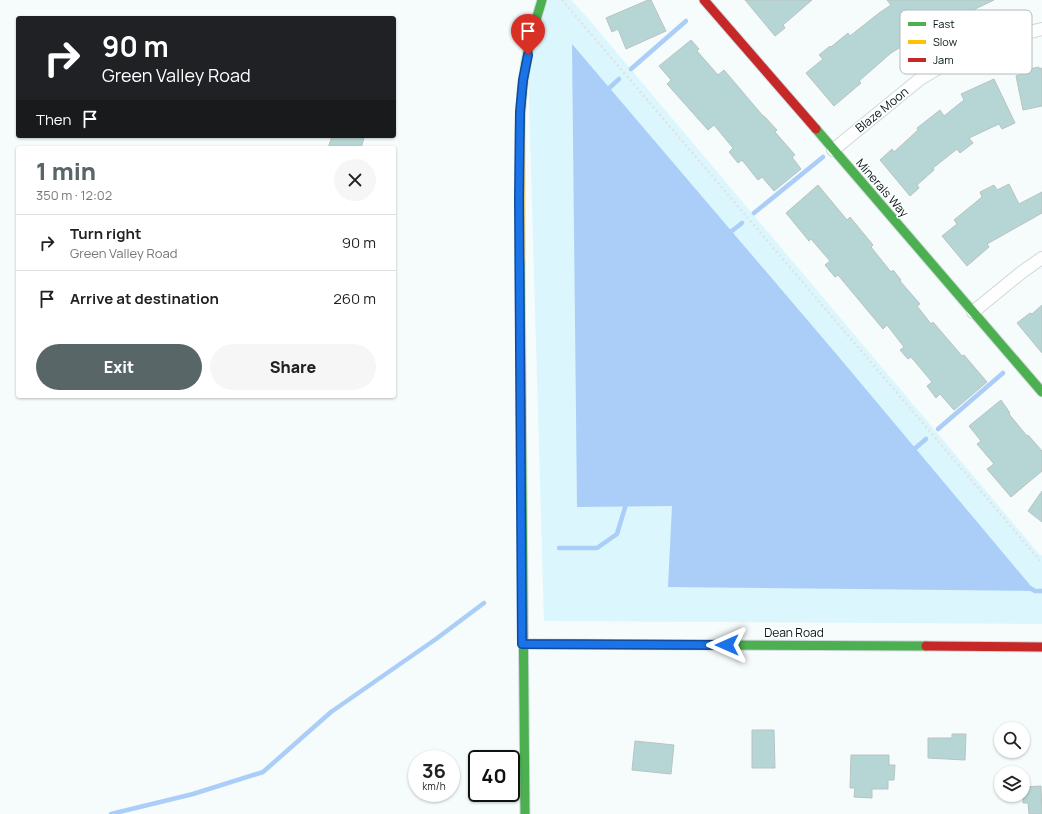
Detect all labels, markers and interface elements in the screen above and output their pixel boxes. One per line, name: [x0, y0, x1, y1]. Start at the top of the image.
legend: [900, 10, 1032, 74]
pin: [511, 14, 545, 55]
text: Fast: [933, 16, 955, 31]
icon: arrive: [517, 20, 539, 42]
text: 90 m: [102, 27, 169, 65]
icon: right: [36, 32, 88, 84]
text: Slow: [933, 34, 958, 49]
text: Jam: [933, 52, 954, 67]
text: Green Valley Road: [102, 63, 251, 87]
street label: Blaze Moon: [852, 83, 912, 136]
icon: arrive: [79, 108, 101, 130]
text: Then: [36, 109, 71, 130]
text: 1 min: [36, 154, 96, 187]
street label: Minerals Way: [852, 155, 913, 221]
button: close: [334, 159, 376, 201]
text: 350 m · 12:02: [36, 186, 112, 204]
text: Turn right: [70, 223, 141, 244]
icon: right: [36, 232, 58, 254]
text: 90 m: [342, 232, 376, 253]
text: Green Valley Road: [70, 244, 177, 262]
icon: arrive: [36, 288, 58, 310]
text: Arrive at destination: [70, 288, 219, 309]
text: 260 m: [333, 288, 376, 309]
button: Exit: [36, 344, 202, 390]
button: Share: [210, 344, 376, 390]
position arrow: [706, 624, 748, 666]
street label: Dean Road: [764, 624, 824, 641]
map controls: [994, 722, 1030, 802]
button: search: [994, 722, 1030, 758]
speed limit sign: 40: [468, 750, 520, 802]
text: 36: [422, 757, 446, 784]
button: layers: [994, 766, 1030, 802]
text: km/h: [422, 779, 446, 793]

